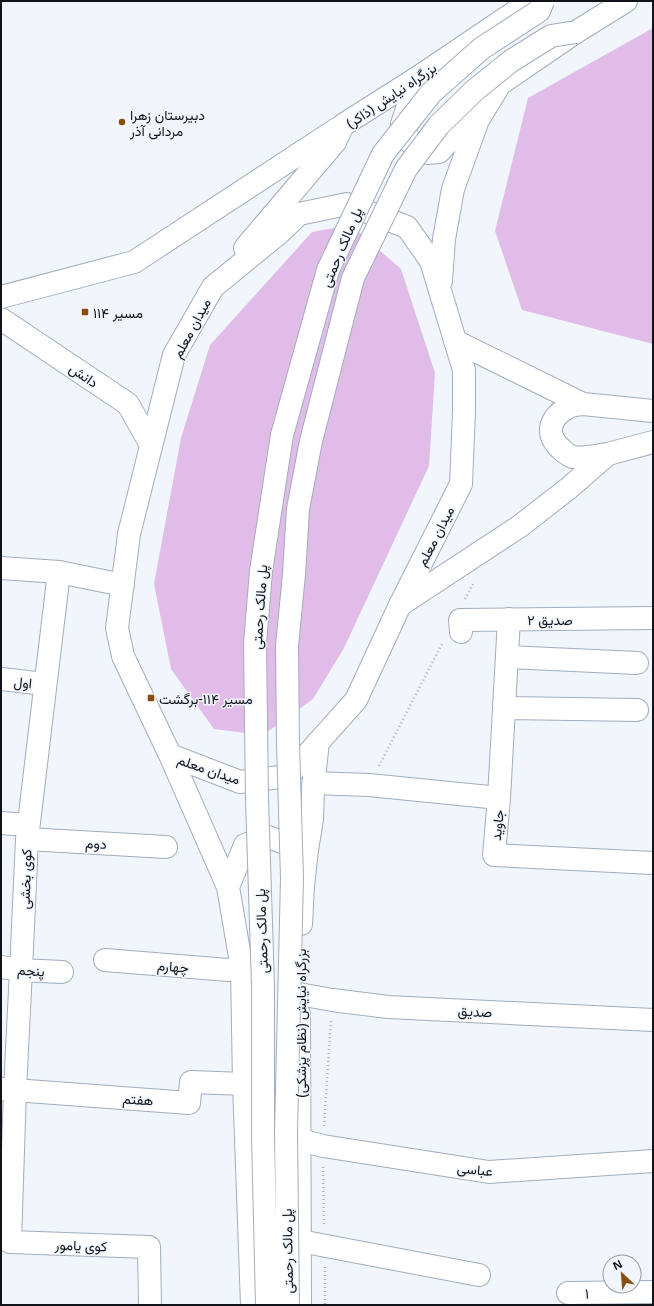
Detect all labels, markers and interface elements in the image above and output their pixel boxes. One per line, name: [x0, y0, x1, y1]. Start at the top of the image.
street label: بزرگراه نیایش (ذاکر): [342, 58, 440, 132]
place label: دبیرستان زهرا مردانی آذر: [129, 105, 205, 140]
marker: دبیرستان زهرا مردانی آذر: [117, 117, 127, 127]
street label: پل مالک رحمتی: [316, 204, 367, 290]
street label: میدان معلم: [167, 295, 215, 361]
place label: مسیر ۱۱۴: [93, 303, 143, 322]
marker: مسیر ۱۱۴: [80, 307, 90, 317]
street label: دانش: [66, 358, 103, 392]
street label: میدان معلم: [412, 503, 458, 569]
street label: پل مالک رحمتی: [247, 564, 272, 650]
street label: صدیق ۲: [527, 610, 573, 629]
street label: اول: [13, 672, 33, 693]
place label: مسیر ۱۱۴-برگشت: [159, 689, 253, 708]
marker: مسیر ۱۱۴-برگشت: [146, 693, 156, 703]
street label: میدان معلم: [175, 749, 243, 789]
street label: جاوید: [486, 809, 508, 841]
street label: دوم: [85, 833, 107, 853]
street label: کوی بخشی: [14, 848, 36, 910]
street label: پل مالک رحمتی: [250, 888, 273, 974]
street label: بزرگراه نیایش (نظام پزشکی): [291, 949, 311, 1097]
street label: چهارم: [156, 955, 190, 978]
street label: پنجم: [17, 960, 45, 981]
street label: صدیق: [457, 1001, 493, 1021]
street label: هفتم: [122, 1088, 154, 1110]
street label: عباسی: [456, 1158, 494, 1180]
street label: پل مالک رحمتی: [277, 1208, 298, 1294]
street label: کوی یامور: [53, 1235, 108, 1255]
north arrow: [602, 1254, 642, 1294]
text: N: [610, 1256, 625, 1273]
street label: ۱: [585, 1283, 589, 1303]

